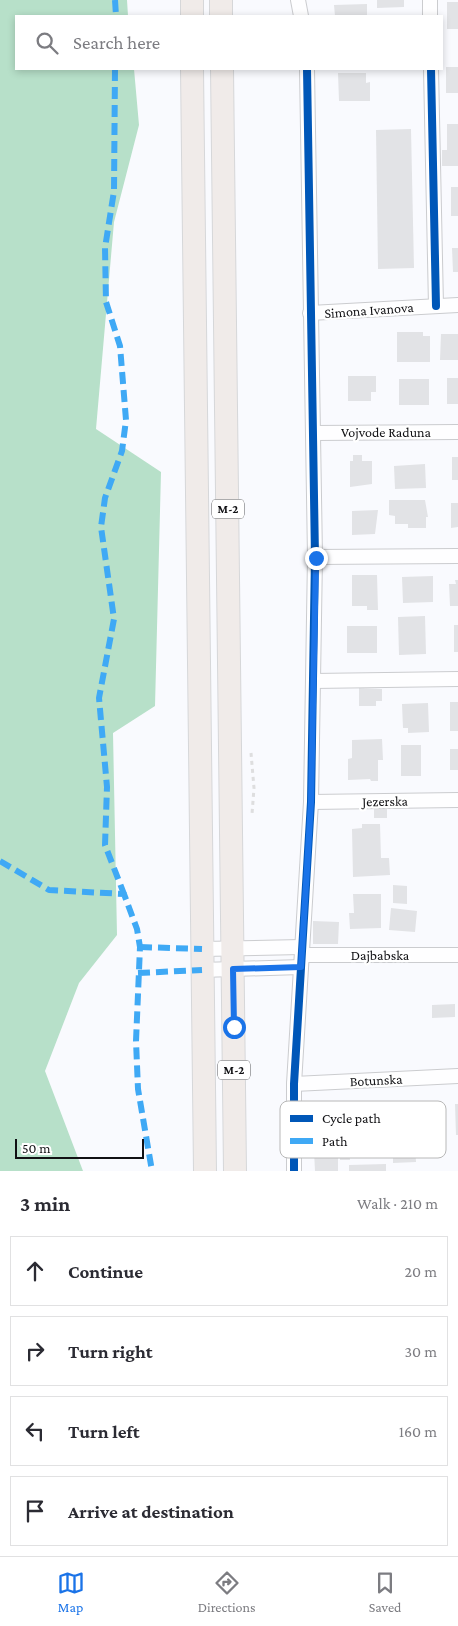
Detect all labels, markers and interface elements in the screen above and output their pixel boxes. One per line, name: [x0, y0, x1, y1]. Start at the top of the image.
search box: [15, 15, 443, 70]
icon: search: [33, 29, 61, 57]
text: Search here: [73, 32, 160, 53]
street label: Simona Ivanova: [324, 299, 415, 321]
street label: Vojvode Raduna: [341, 424, 432, 441]
road number: M-2: [212, 499, 244, 518]
route end: [305, 547, 328, 570]
street label: Jezerska: [360, 793, 409, 809]
street label: Dajbabska: [351, 947, 410, 964]
route start: [223, 1016, 246, 1039]
road number: M-2: [218, 1060, 250, 1080]
street label: Botunska: [349, 1071, 403, 1089]
legend: [280, 1101, 446, 1158]
text: Cycle path: [322, 1110, 381, 1126]
text: Path: [322, 1133, 348, 1149]
scale bar: [15, 1136, 144, 1159]
text: 50 m: [22, 1140, 50, 1156]
text: 3 min: [20, 1192, 70, 1216]
text: Walk · 210 m: [357, 1195, 438, 1212]
icon: ahead: [21, 1257, 49, 1285]
text: Continue: [68, 1261, 143, 1282]
text: 20 m: [404, 1263, 437, 1280]
icon: right: [21, 1337, 49, 1365]
text: Turn right: [68, 1341, 153, 1362]
text: 30 m: [405, 1343, 437, 1360]
icon: left: [21, 1417, 49, 1445]
text: Turn left: [68, 1421, 140, 1442]
text: 160 m: [399, 1423, 437, 1440]
icon: arrive: [21, 1497, 49, 1525]
text: Arrive at destination: [68, 1501, 234, 1522]
tab: Map: [57, 1569, 85, 1615]
tab: Directions: [198, 1569, 256, 1615]
tab: Saved: [369, 1569, 401, 1615]

